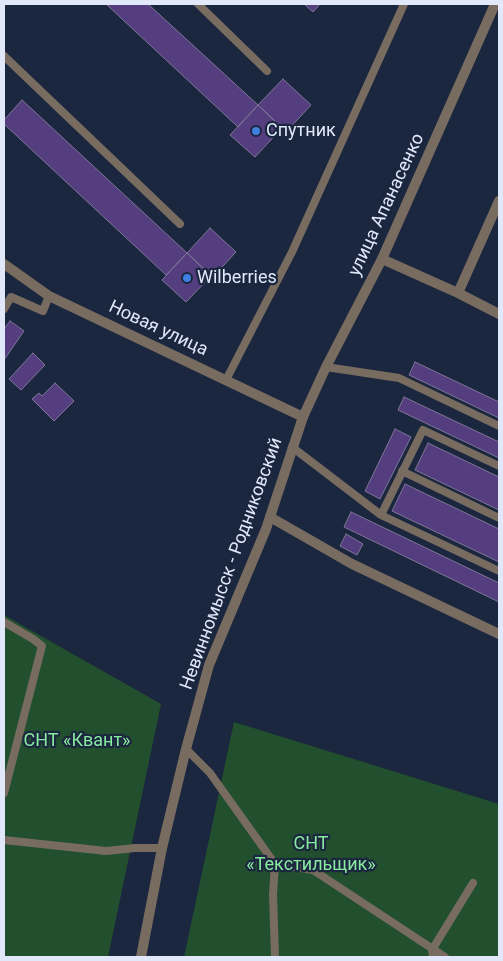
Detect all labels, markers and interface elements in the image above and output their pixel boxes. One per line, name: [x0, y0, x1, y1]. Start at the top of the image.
place label: Спутник: [266, 120, 336, 142]
marker: Спутник: [250, 125, 262, 137]
street label: улица Апанасенко: [344, 130, 430, 280]
place label: Wilberries: [197, 267, 277, 289]
marker: Wilberries: [181, 272, 193, 284]
street label: Новая улица: [105, 297, 211, 361]
street label: Невинномысск - Родниковский: [176, 435, 288, 693]
park label: СНТ «Квант»: [23, 730, 131, 752]
park label: СНТ «Текстильщик»: [246, 833, 376, 876]

